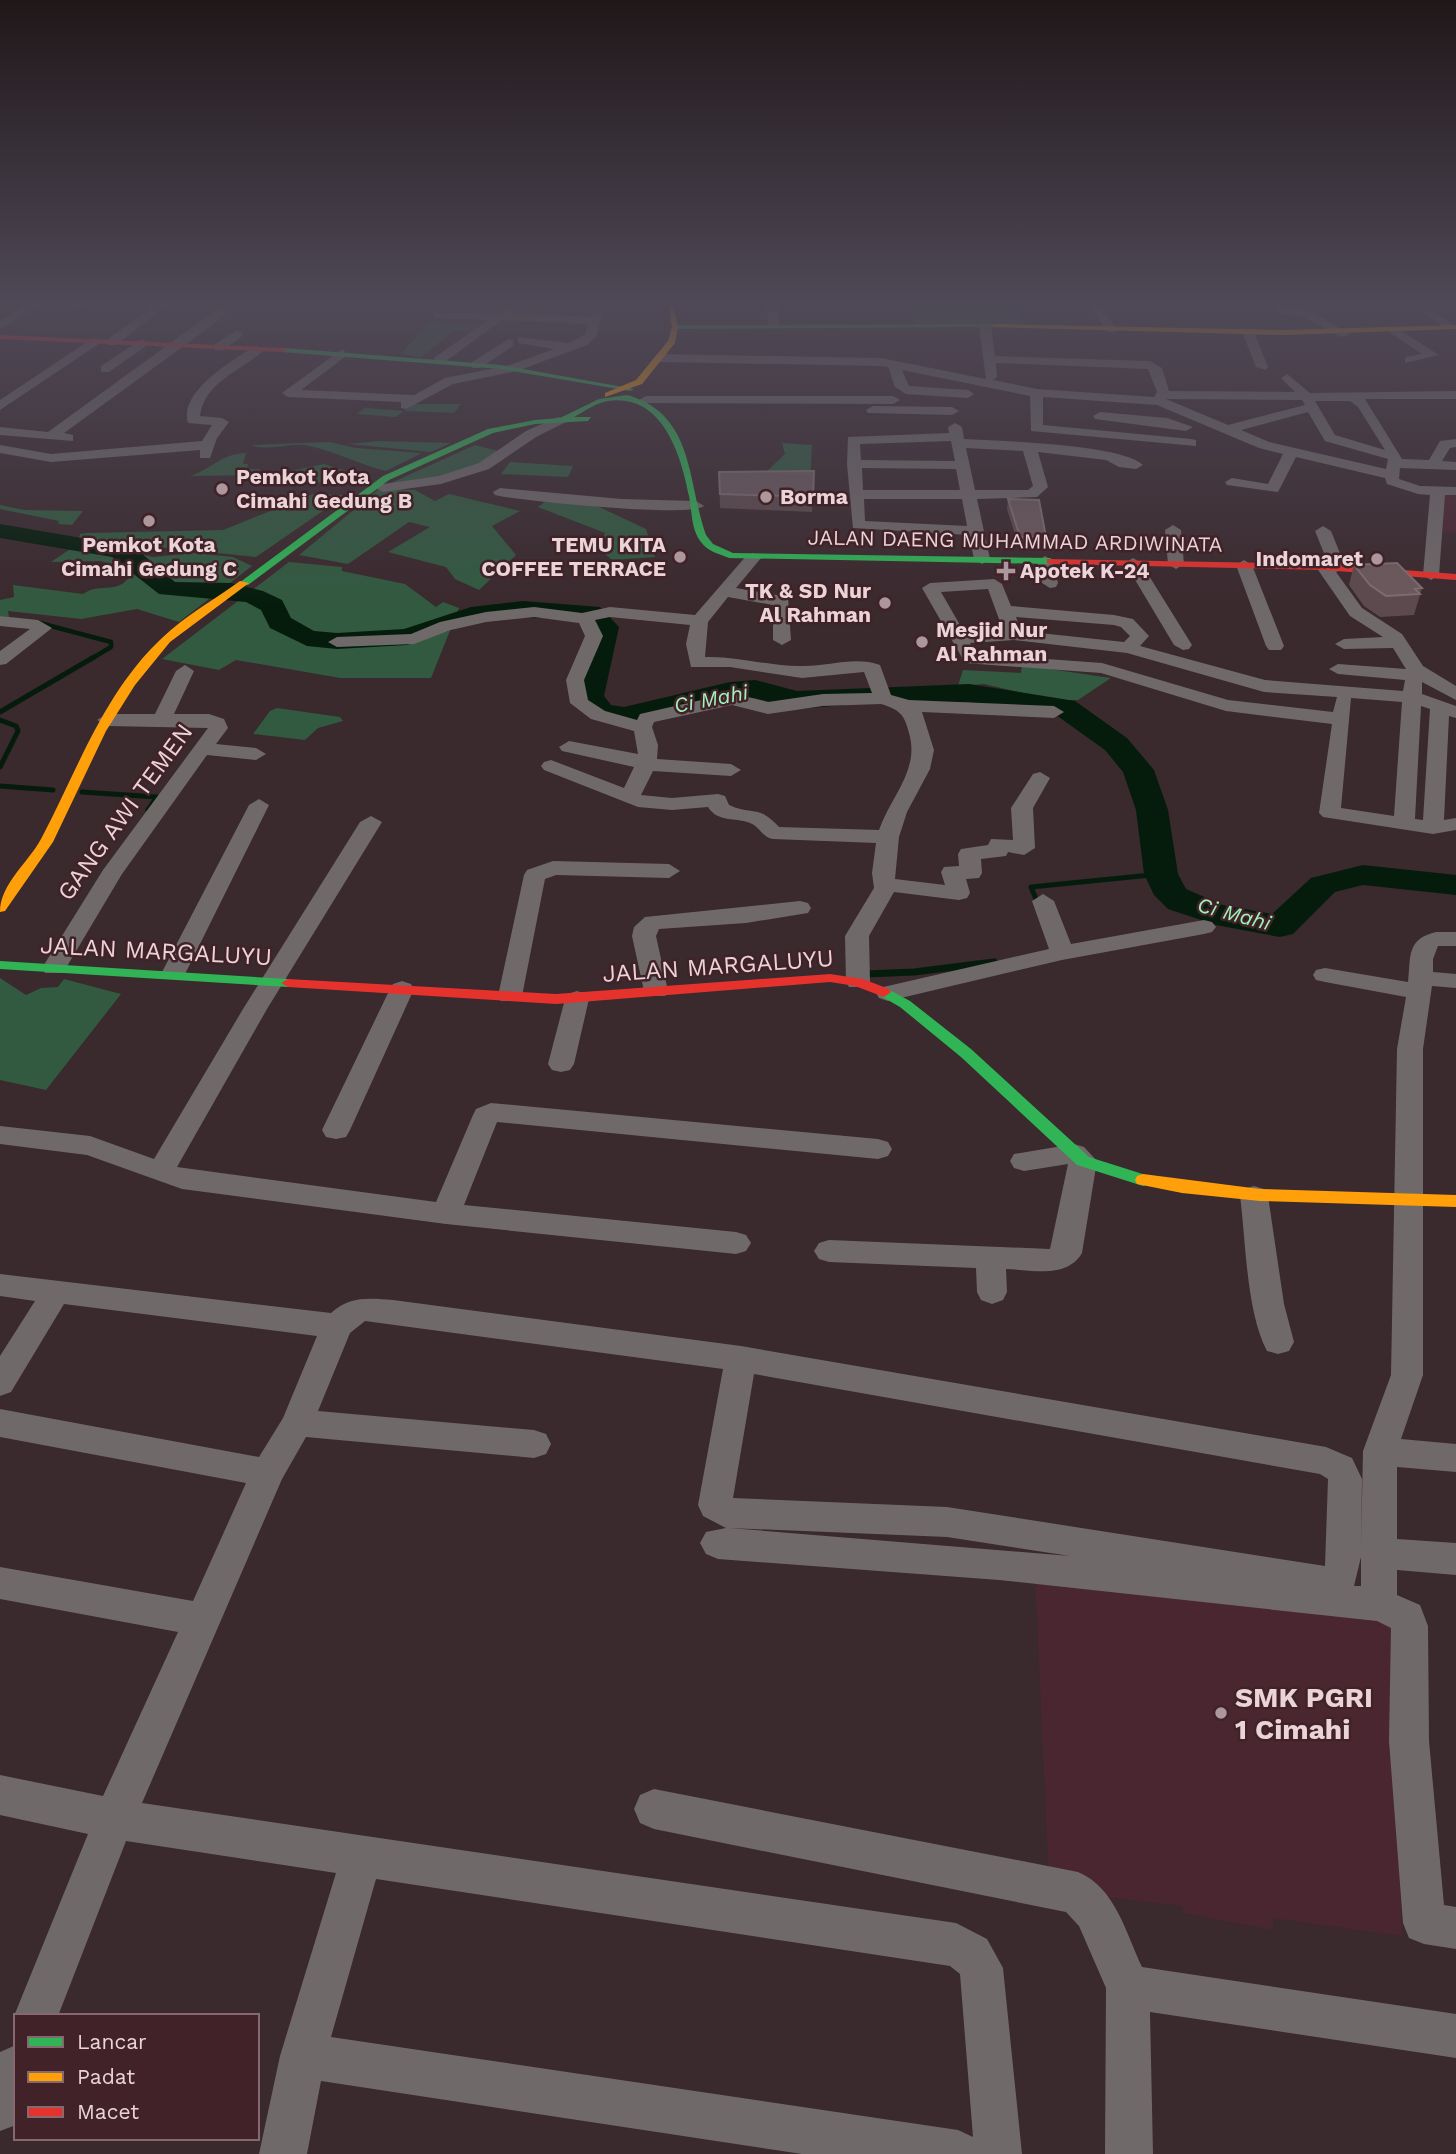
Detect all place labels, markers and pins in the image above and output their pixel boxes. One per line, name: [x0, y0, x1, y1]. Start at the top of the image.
place label: Pemkot Kota Cimahi Gedung B: [236, 464, 412, 513]
marker: Pemkot Kota Cimahi Gedung B: [214, 481, 230, 497]
place label: Borma: [780, 484, 849, 509]
marker: Borma: [758, 489, 774, 505]
marker: Pemkot Kota Cimahi Gedung C: [141, 513, 157, 529]
place label: Pemkot Kota Cimahi Gedung C: [61, 532, 237, 581]
place label: TEMU KITA COFFEE TERRACE: [481, 532, 667, 581]
place label: Indomaret: [1256, 546, 1363, 571]
marker: TEMU KITA COFFEE TERRACE: [672, 549, 688, 565]
marker: Indomaret: [1369, 551, 1385, 567]
place label: Apotek K-24: [1020, 558, 1149, 583]
marker: Apotek K-24: [998, 563, 1014, 579]
place label: TK & SD Nur Al Rahman: [745, 578, 871, 627]
marker: TK & SD Nur Al Rahman: [877, 595, 893, 611]
place label: Mesjid Nur Al Rahman: [936, 617, 1047, 666]
marker: Mesjid Nur Al Rahman: [914, 634, 930, 650]
place label: SMK PGRI 1 Cimahi: [1235, 1681, 1373, 1746]
marker: SMK PGRI 1 Cimahi: [1213, 1705, 1229, 1721]

